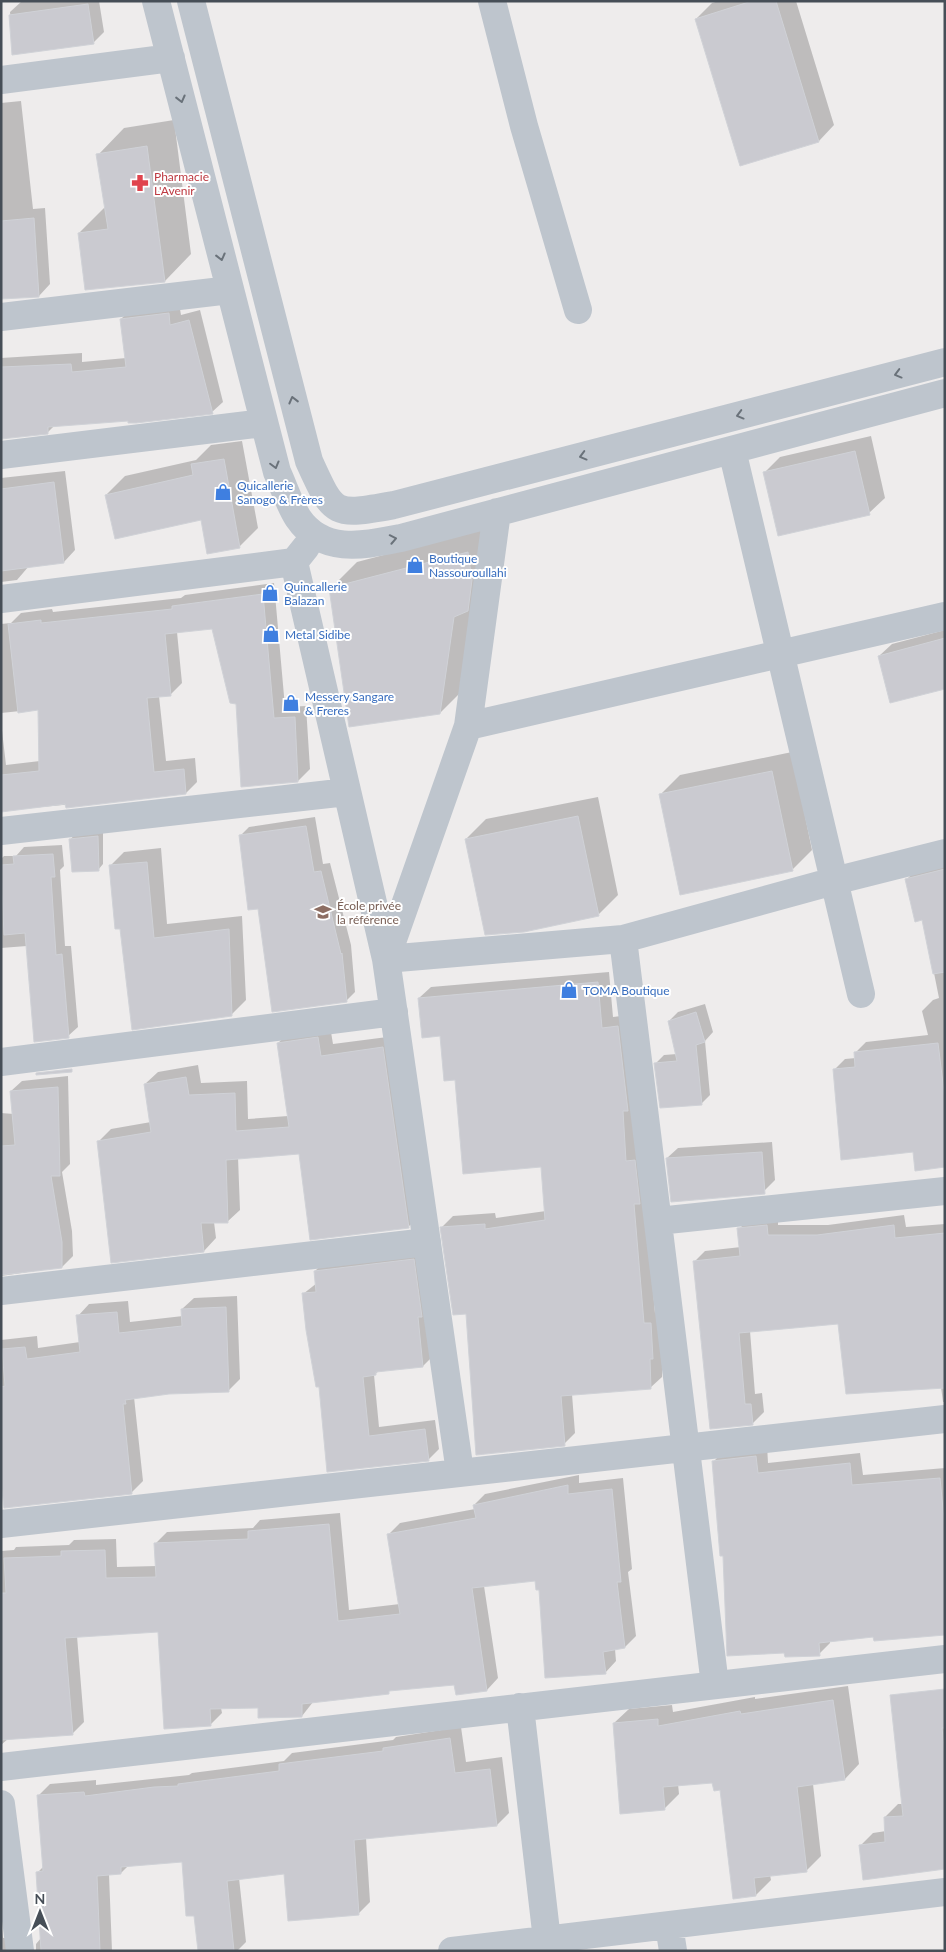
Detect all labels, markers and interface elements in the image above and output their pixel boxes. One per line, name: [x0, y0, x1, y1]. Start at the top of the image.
one-way arrow: [175, 95, 186, 104]
place label: Pharmacie L'Avenir: [154, 169, 209, 198]
pharmacy icon: Pharmacie L'Avenir: [130, 173, 150, 193]
one-way arrow: [216, 252, 226, 260]
one-way arrow: [893, 368, 902, 379]
one-way arrow: [288, 395, 299, 404]
one-way arrow: [736, 409, 745, 420]
one-way arrow: [579, 450, 588, 460]
one-way arrow: [270, 460, 280, 468]
place label: Quicallerie Sanogo & Frères: [237, 478, 323, 507]
shop icon: Quicallerie Sanogo & Frères: [213, 482, 233, 502]
one-way arrow: [389, 534, 397, 545]
place label: Boutique Nassouroullahi: [429, 551, 507, 580]
shop icon: Boutique Nassouroullahi: [405, 555, 425, 575]
place label: Quincallerie Balazan: [284, 579, 347, 608]
shop icon: Quincallerie Balazan: [260, 583, 280, 603]
shop icon: Metal Sidibe: [261, 624, 281, 644]
place label: Metal Sidibe: [285, 627, 350, 642]
place label: Messery Sangare & Freres: [305, 689, 394, 718]
shop icon: Messery Sangare & Freres: [281, 693, 301, 713]
place label: École privée la référence: [337, 898, 401, 927]
school or university icon: École privée la référence: [313, 902, 333, 922]
shop icon: TOMA Boutique: [559, 980, 579, 1000]
place label: TOMA Boutique: [583, 983, 670, 998]
north arrow: [15, 1887, 65, 1937]
text: N: [35, 1890, 45, 1907]

